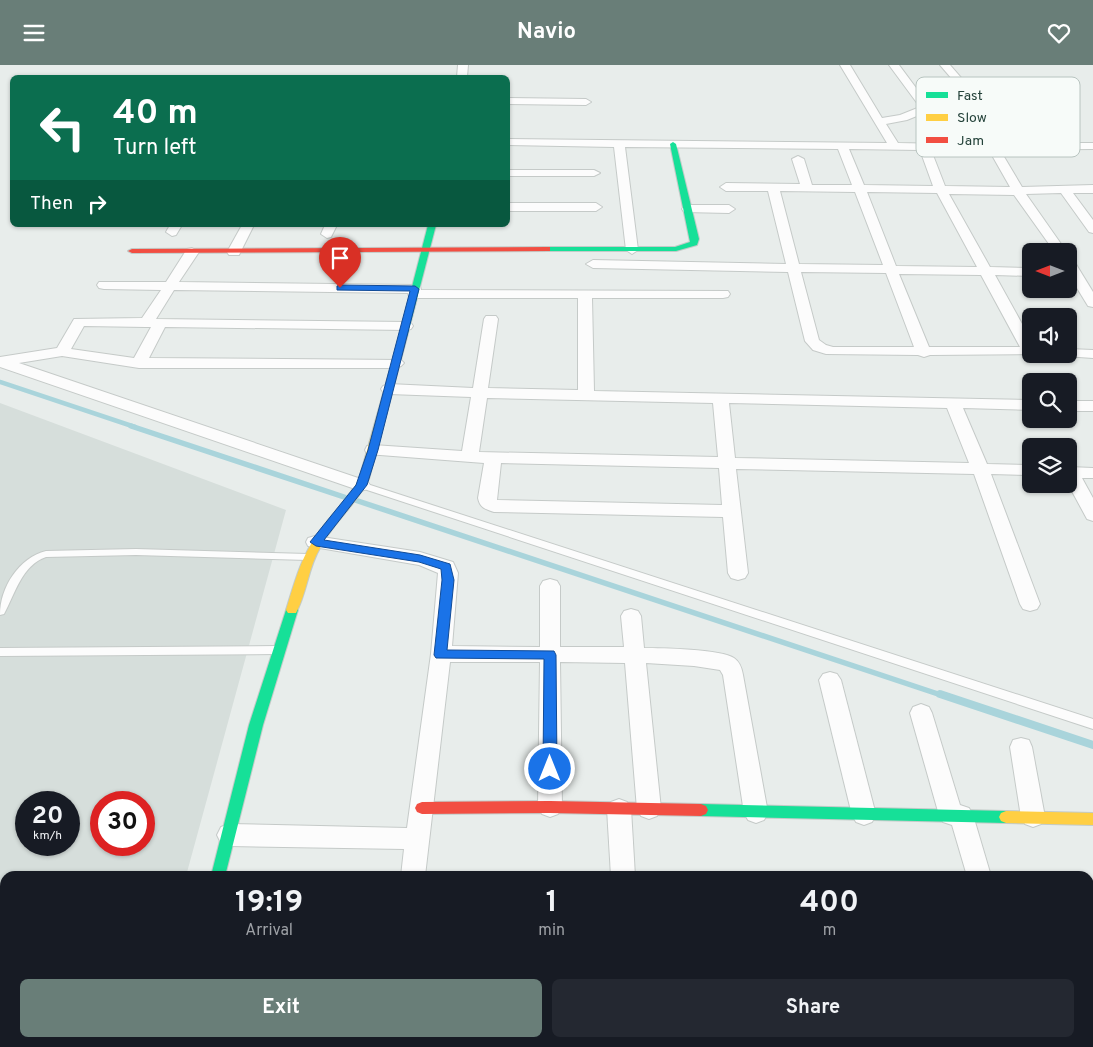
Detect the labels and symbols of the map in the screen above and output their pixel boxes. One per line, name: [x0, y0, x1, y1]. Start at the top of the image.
legend: [916, 77, 1080, 157]
text: Fast: [957, 88, 983, 105]
text: Slow: [957, 110, 987, 127]
text: Jam: [957, 133, 984, 150]
pin: [319, 237, 361, 288]
north arrow: [1022, 243, 1078, 297]
position arrow: [523, 742, 575, 794]
speed limit sign: 30: [90, 791, 155, 856]

